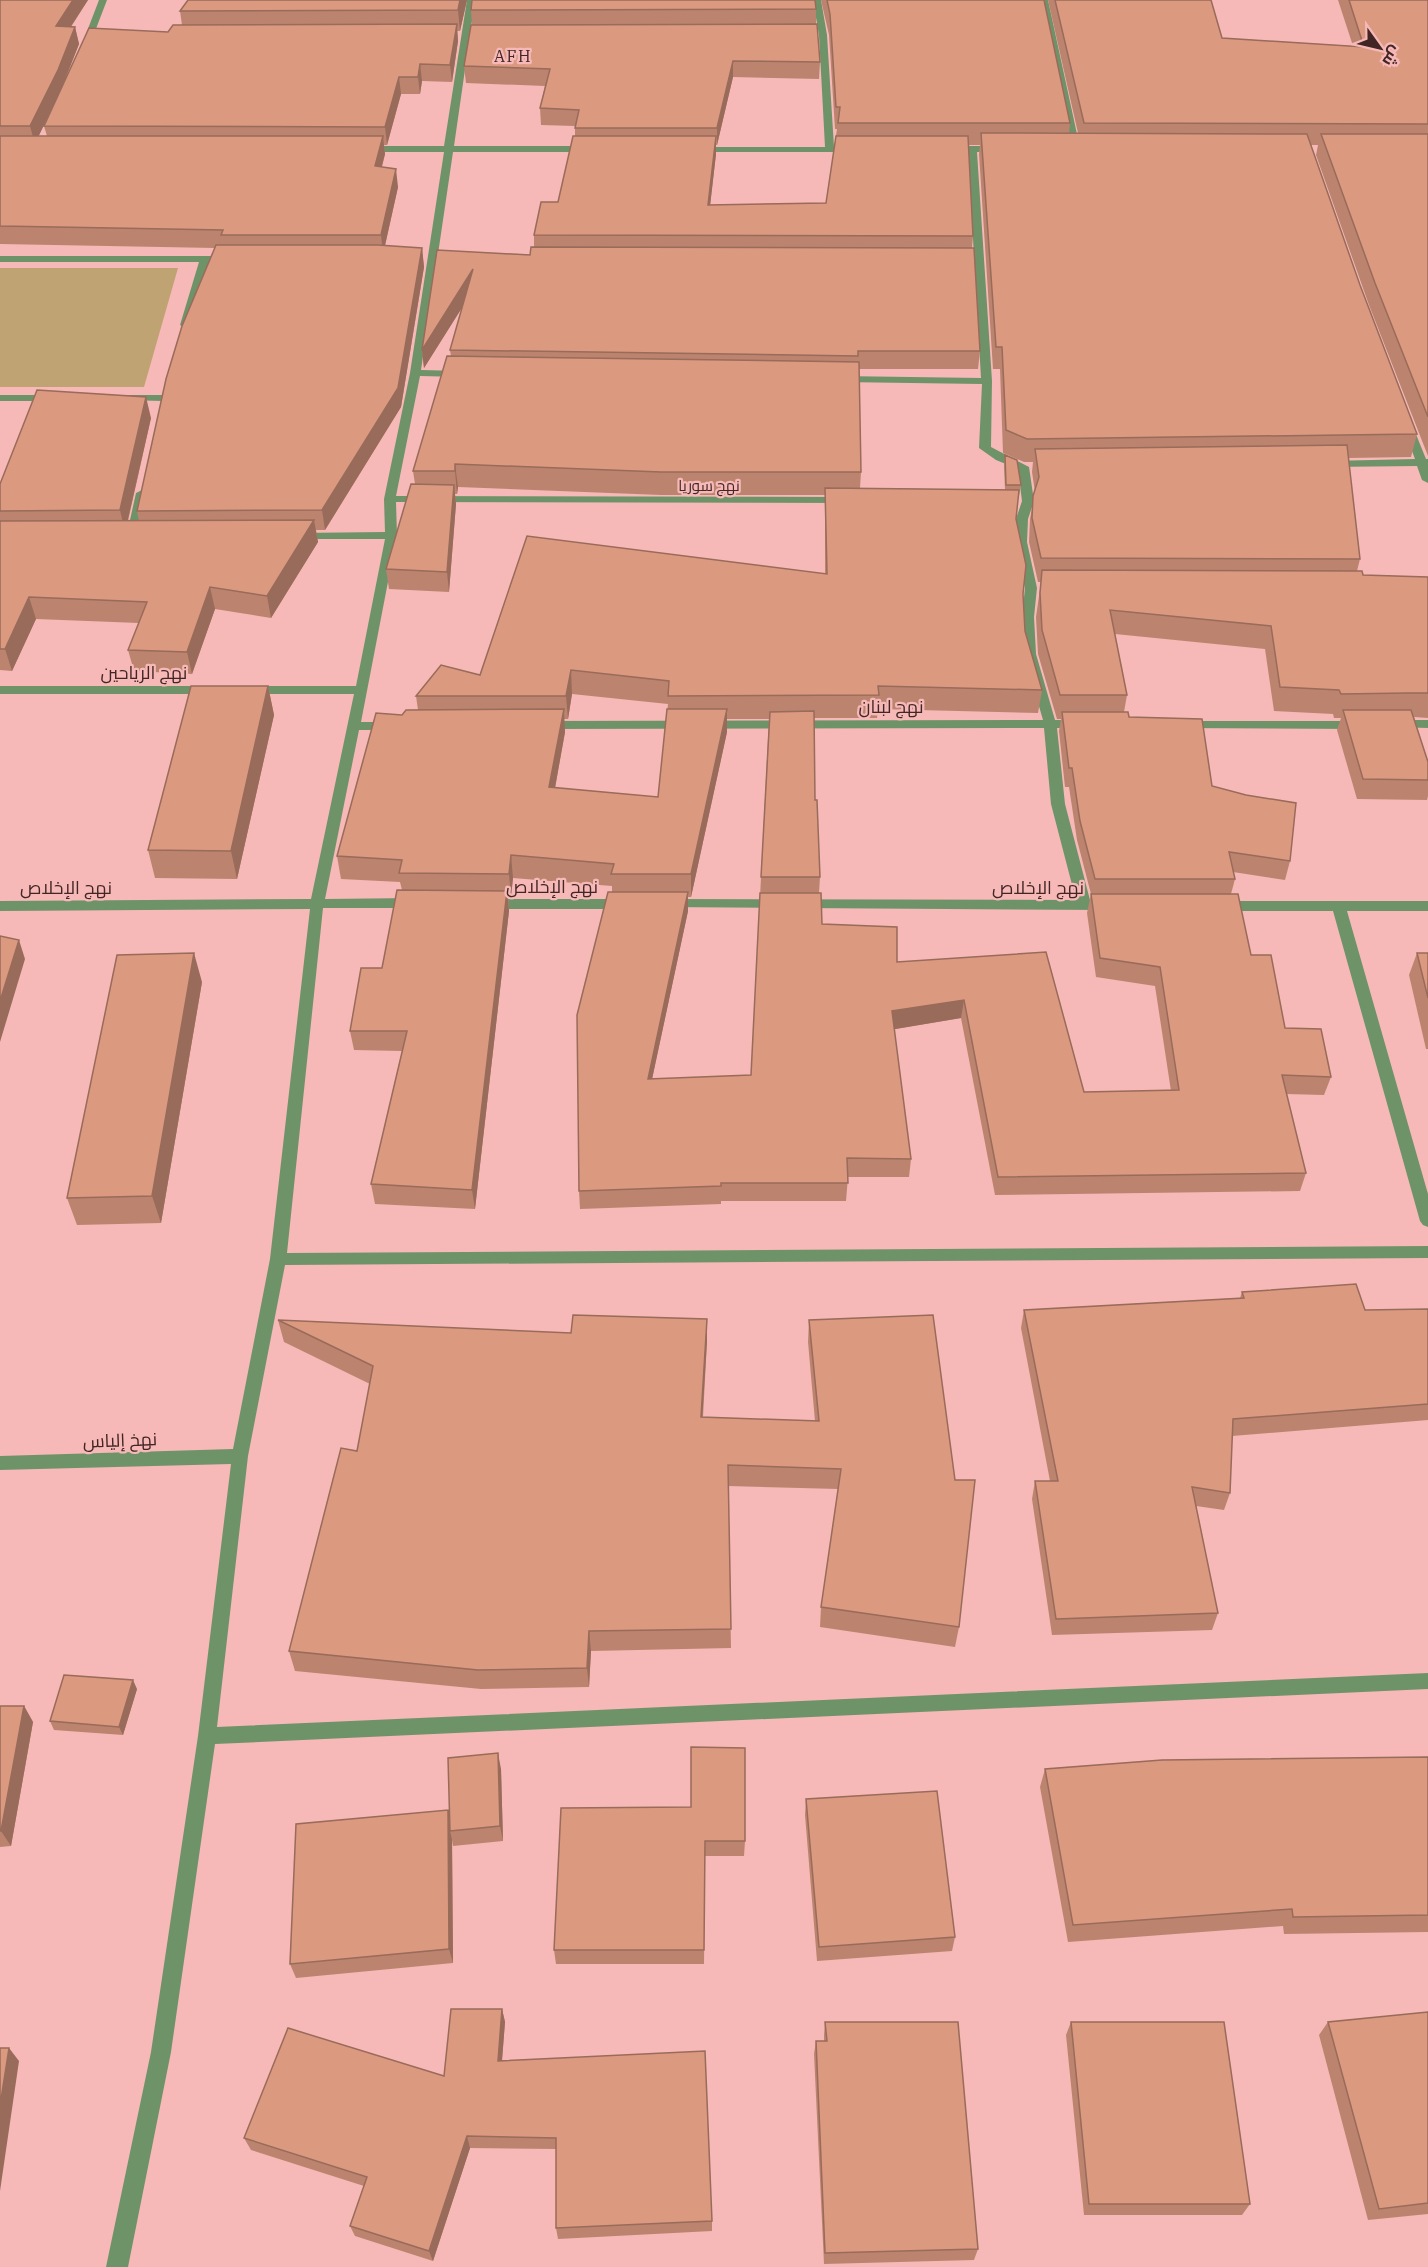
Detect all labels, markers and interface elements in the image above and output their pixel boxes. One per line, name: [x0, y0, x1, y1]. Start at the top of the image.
north arrow: [1350, 18, 1410, 78]
text: ش: [1378, 42, 1406, 70]
district label: AFH: [494, 46, 532, 66]
street label: نهج سوريا: [678, 476, 740, 497]
street label: نهج الرياحين: [101, 661, 187, 685]
street label: نهج لبنان: [859, 695, 924, 719]
street label: نهج الإخلاص: [506, 875, 598, 899]
street label: نهج الإخلاص: [20, 876, 112, 900]
street label: نهج الإخلاص: [992, 876, 1084, 900]
street label: نهخ إلياس: [82, 1427, 158, 1454]

